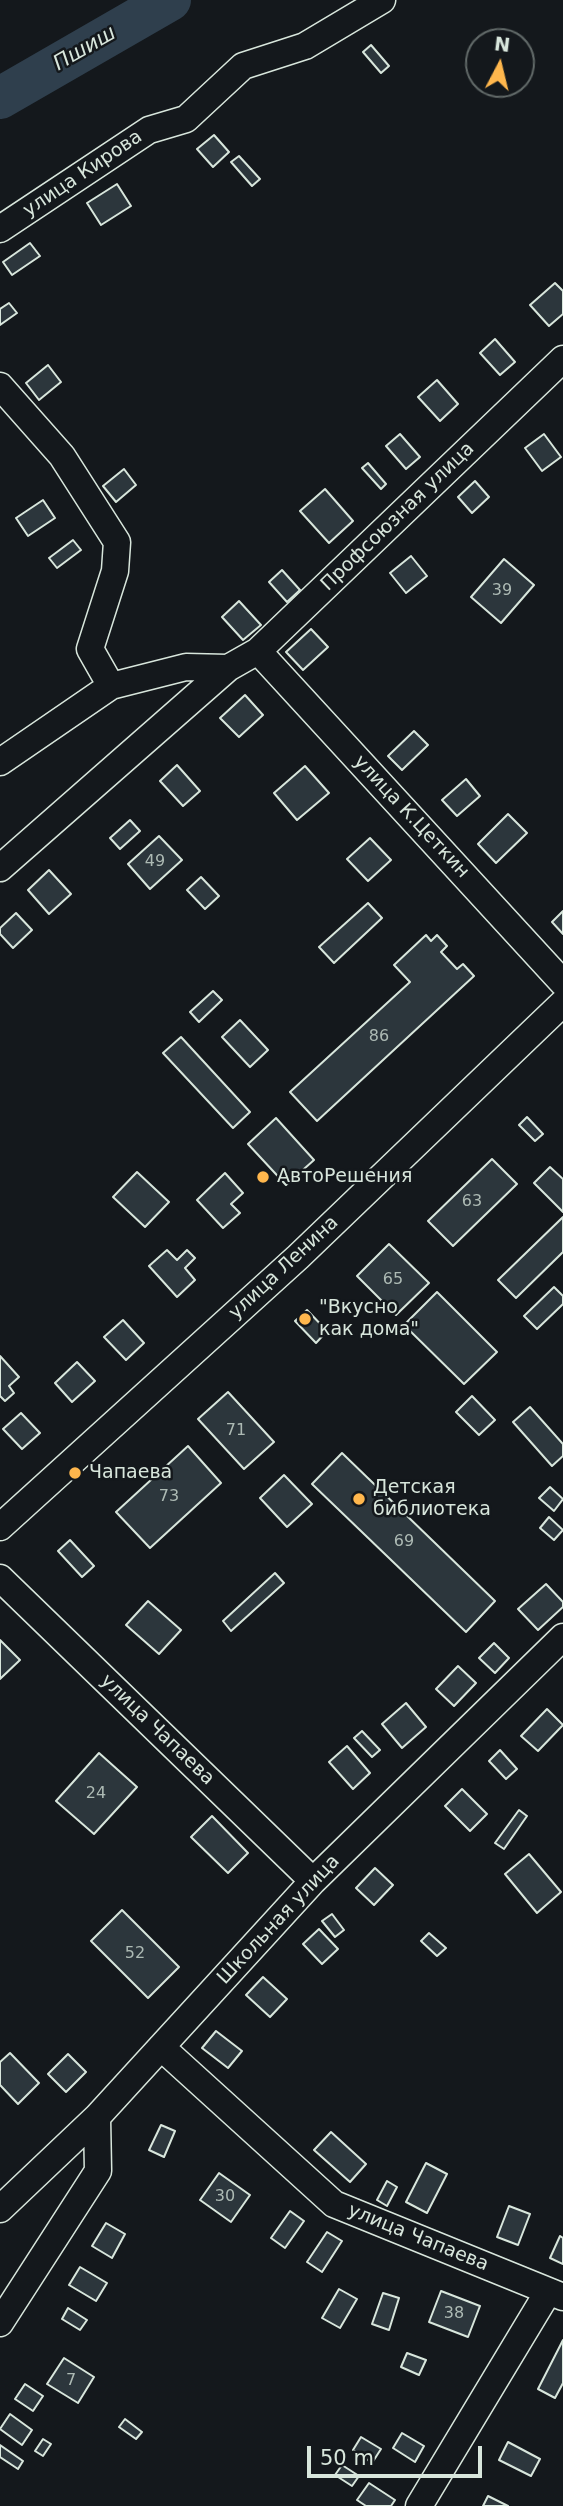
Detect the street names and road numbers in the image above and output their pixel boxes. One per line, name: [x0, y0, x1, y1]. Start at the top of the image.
street label: улица Кирова: [19, 126, 147, 222]
street label: Профсоюзная улица: [317, 438, 479, 596]
street label: улица К.Цеткин: [348, 751, 474, 883]
street label: улица Ленина: [225, 1212, 343, 1324]
street label: улица Чапаева: [95, 1670, 219, 1790]
street label: Школьная улица: [213, 1851, 345, 1989]
street label: улица Чапаева: [344, 2199, 492, 2277]

